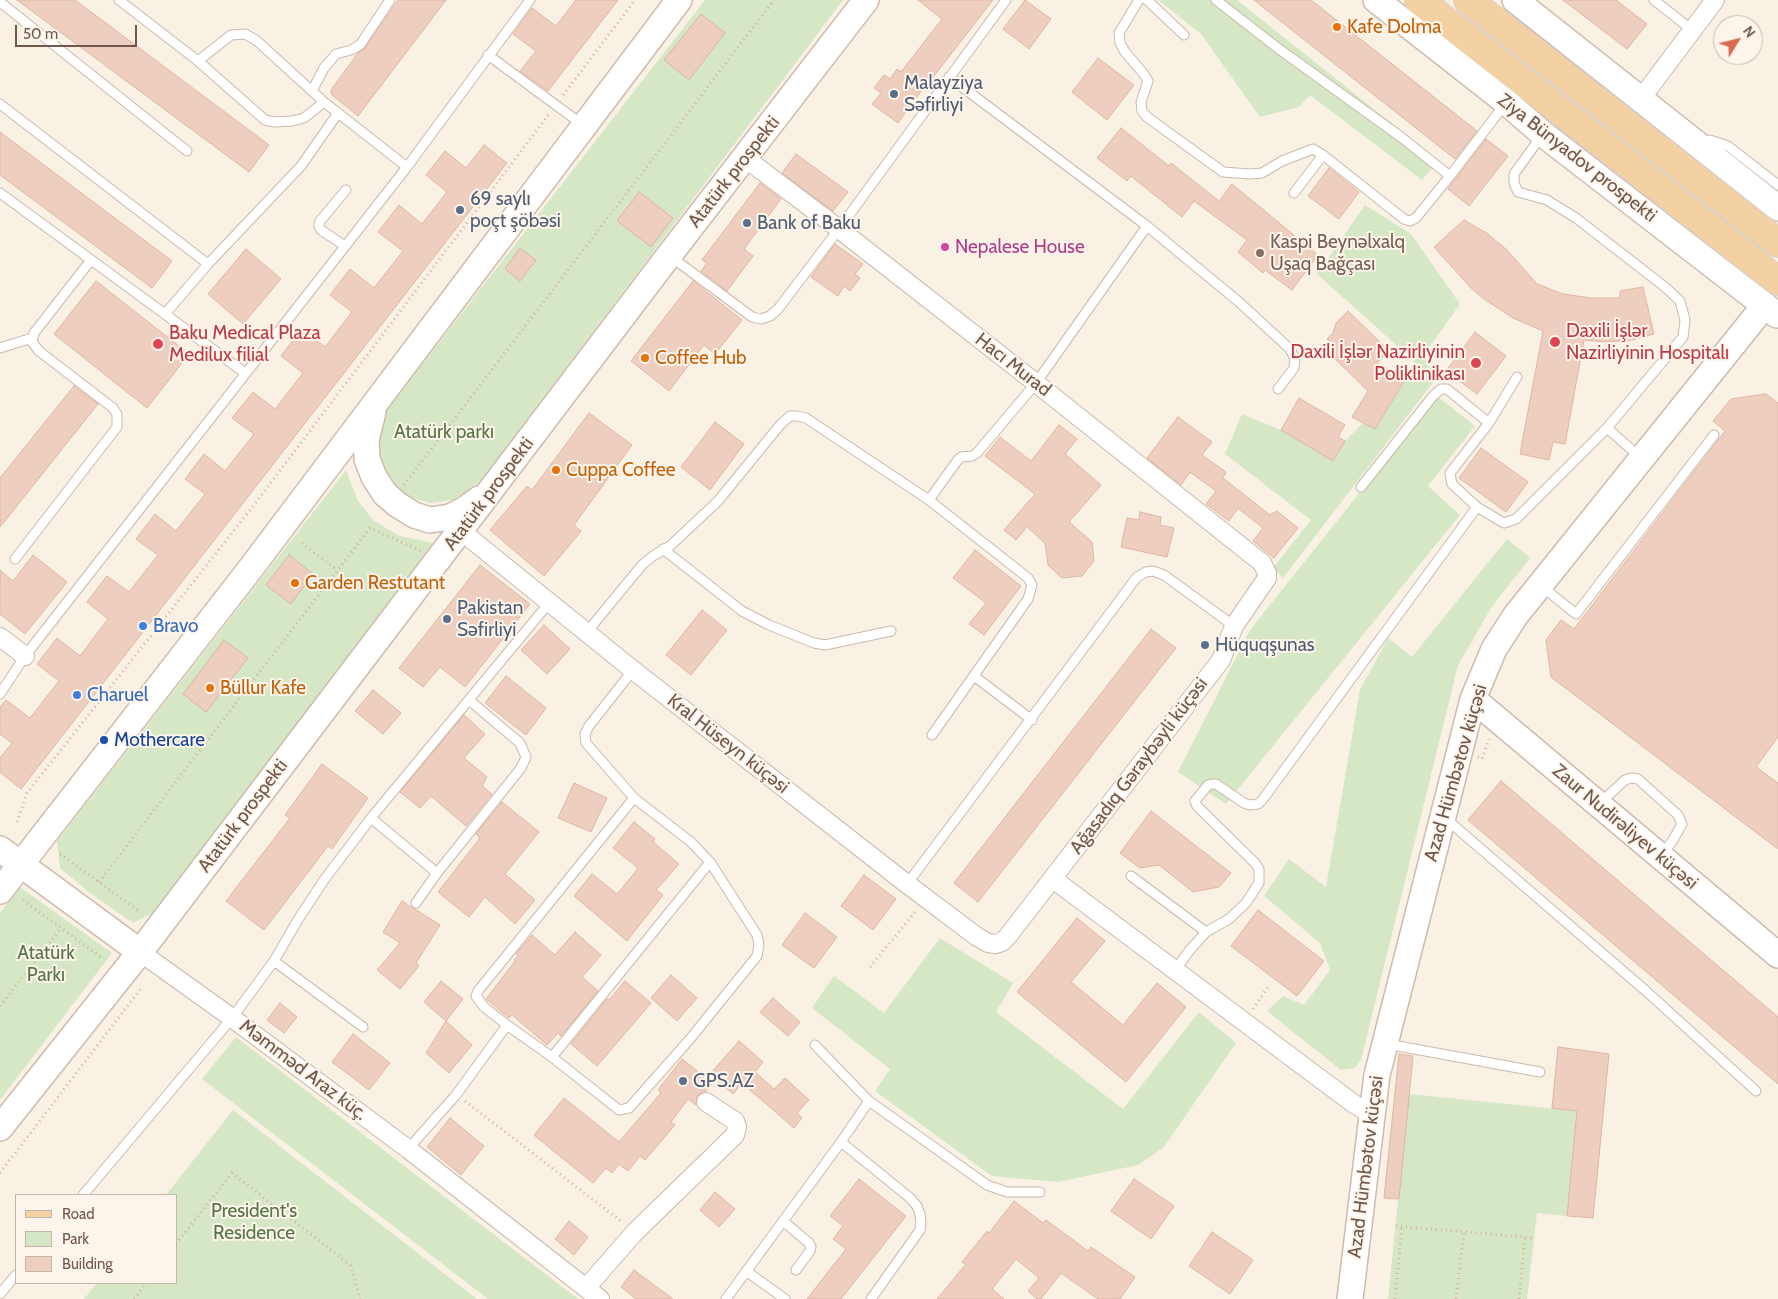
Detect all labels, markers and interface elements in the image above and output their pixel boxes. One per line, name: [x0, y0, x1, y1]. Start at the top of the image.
scale bar: [18, 15, 140, 47]
north arrow: [1713, 15, 1763, 65]
place label: Kafe Dolma: [1347, 16, 1441, 38]
marker: Kafe Dolma: [1331, 21, 1343, 33]
text: N: [1739, 22, 1760, 41]
text: 50 m: [23, 25, 58, 43]
place label: Malayziya Səfirliyi: [904, 72, 983, 116]
marker: Malayziya Səfirliyi: [888, 88, 900, 100]
street label: Ziya Bünyadov prospekti: [1493, 89, 1661, 227]
street label: Atatürk prospekti: [683, 112, 785, 232]
place label: 69 saylı poçt şöbəsi: [470, 188, 561, 232]
marker: 69 saylı poçt şöbəsi: [454, 204, 466, 216]
place label: Bank of Baku: [757, 212, 861, 234]
marker: Bank of Baku: [741, 217, 753, 229]
place label: Kaspi Beynəlxalq Uşaq Bağçası: [1270, 231, 1405, 275]
place label: Nepalese House: [955, 236, 1085, 258]
marker: Nepalese House: [939, 241, 951, 253]
marker: Kaspi Beynəlxalq Uşaq Bağçası: [1254, 247, 1266, 259]
place label: Daxili İşlər Nazirliyinin Hospitalı: [1566, 320, 1729, 364]
place label: Baku Medical Plaza Medilux filial: [169, 322, 321, 366]
street label: Hacı Murad: [971, 328, 1055, 402]
marker: Daxili İşlər Nazirliyinin Hospitalı: [1548, 335, 1562, 349]
marker: Baku Medical Plaza Medilux filial: [151, 337, 165, 351]
place label: Daxili İşlər Nazirliyinin Poliklinikası: [1291, 341, 1465, 385]
place label: Coffee Hub: [655, 347, 747, 369]
marker: Coffee Hub: [639, 352, 651, 364]
marker: Daxili İşlər Nazirliyinin Poliklinikası: [1469, 356, 1483, 370]
park label: Atatürk parkı: [394, 421, 494, 443]
street label: Atatürk prospekti: [439, 433, 539, 555]
place label: Cuppa Coffee: [566, 459, 676, 481]
marker: Cuppa Coffee: [550, 464, 562, 476]
place label: Garden Restutant: [305, 572, 445, 594]
marker: Garden Restutant: [289, 577, 301, 589]
place label: Pakistan Səfirliyi: [457, 597, 523, 641]
marker: Pakistan Səfirliyi: [441, 613, 453, 625]
place label: Bravo: [153, 615, 199, 637]
marker: Bravo: [137, 620, 149, 632]
place label: Hüquqşunas: [1215, 634, 1315, 656]
marker: Hüquqşunas: [1199, 639, 1211, 651]
street label: Ağasadıq Gəraybəyli küçəsi: [1065, 673, 1213, 859]
place label: Büllur Kafe: [220, 677, 306, 699]
marker: Büllur Kafe: [204, 682, 216, 694]
street label: Azad Hümbətov küçəsi: [1420, 682, 1492, 864]
place label: Charuel: [87, 684, 148, 706]
marker: Charuel: [71, 689, 83, 701]
street label: Kral Hüseyn küçəsi: [663, 689, 793, 799]
place label: Mothercare: [114, 729, 205, 751]
marker: Mothercare: [98, 734, 110, 746]
street label: Atatürk prospekti: [193, 755, 293, 877]
street label: Zaur Nudirəliyev küçəsi: [1548, 759, 1702, 895]
park label: Atatürk Parkı: [17, 942, 75, 986]
street label: Məmməd Araz küç.: [235, 1015, 371, 1125]
place label: GPS.AZ: [693, 1070, 754, 1092]
street label: Azad Hümbətov küçəsi: [1343, 1074, 1389, 1260]
marker: GPS.AZ: [677, 1075, 689, 1087]
legend: [15, 1194, 178, 1284]
park label: President's Residence: [211, 1200, 297, 1244]
text: Road: [62, 1205, 95, 1223]
text: Park: [62, 1230, 89, 1248]
text: Building: [62, 1255, 113, 1273]

